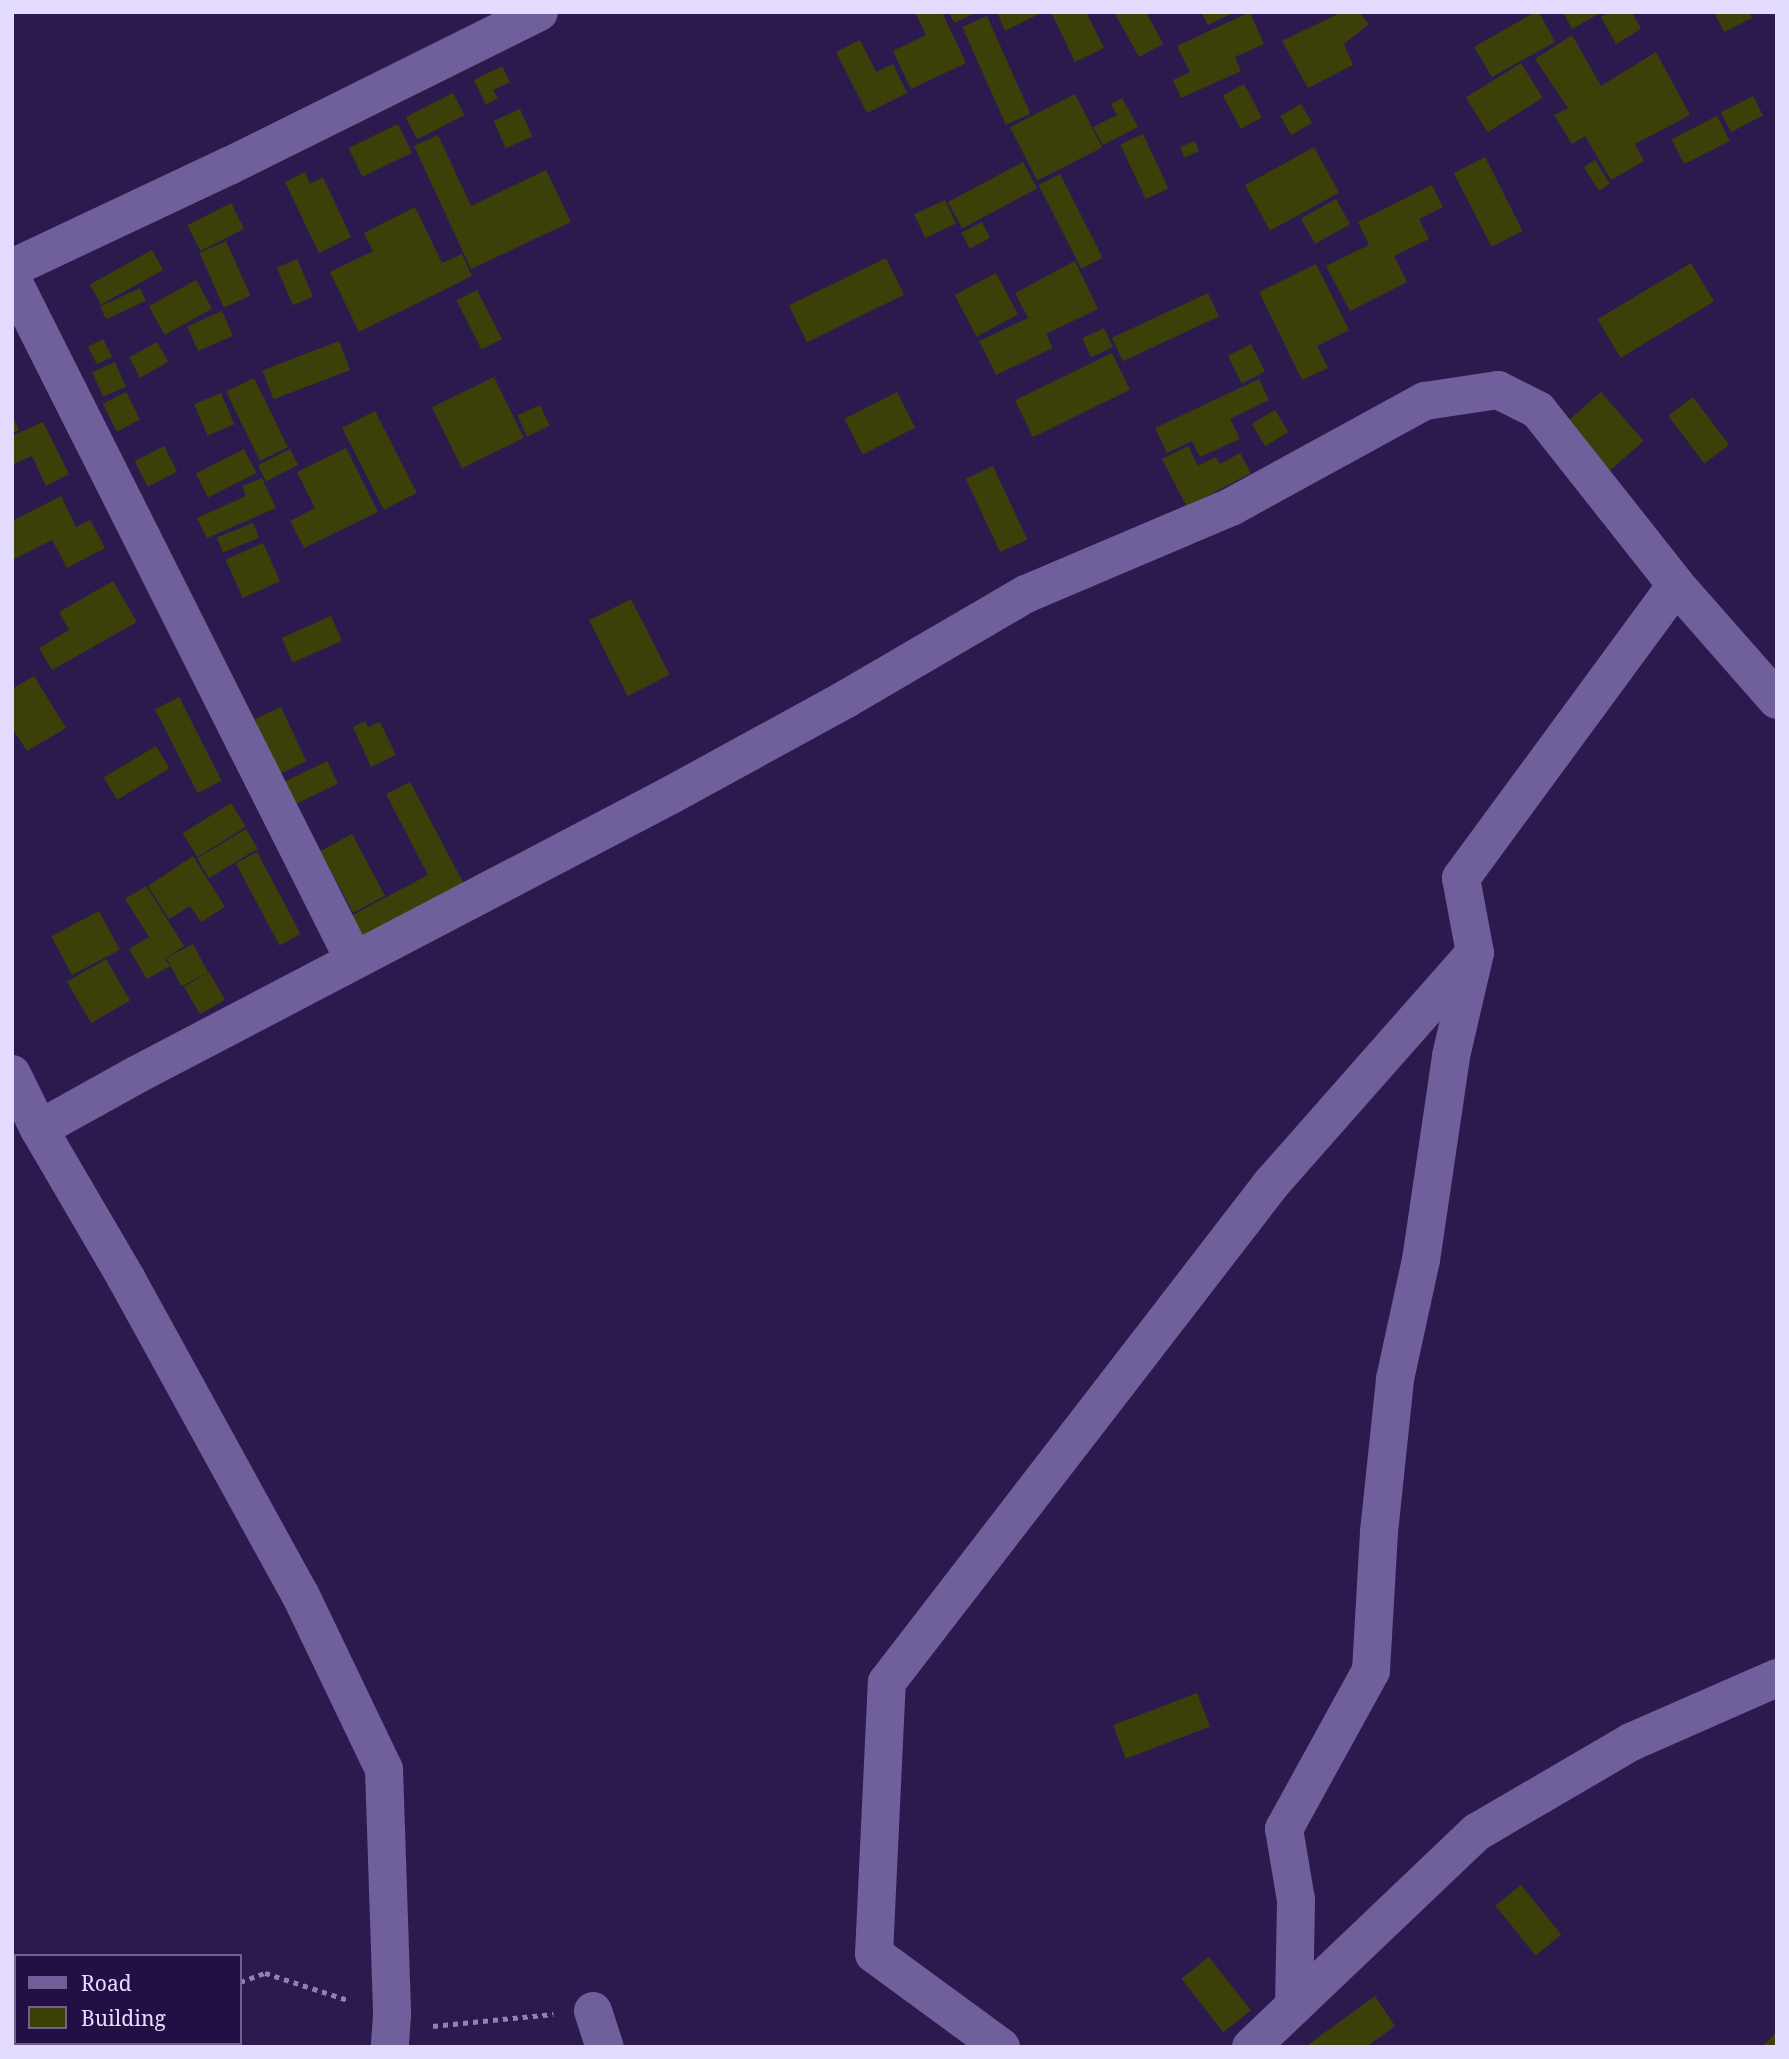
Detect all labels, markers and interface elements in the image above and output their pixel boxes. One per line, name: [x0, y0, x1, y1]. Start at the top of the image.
legend: [14, 1954, 242, 2045]
text: Road: [81, 1969, 132, 1997]
text: Building: [81, 2004, 166, 2032]

